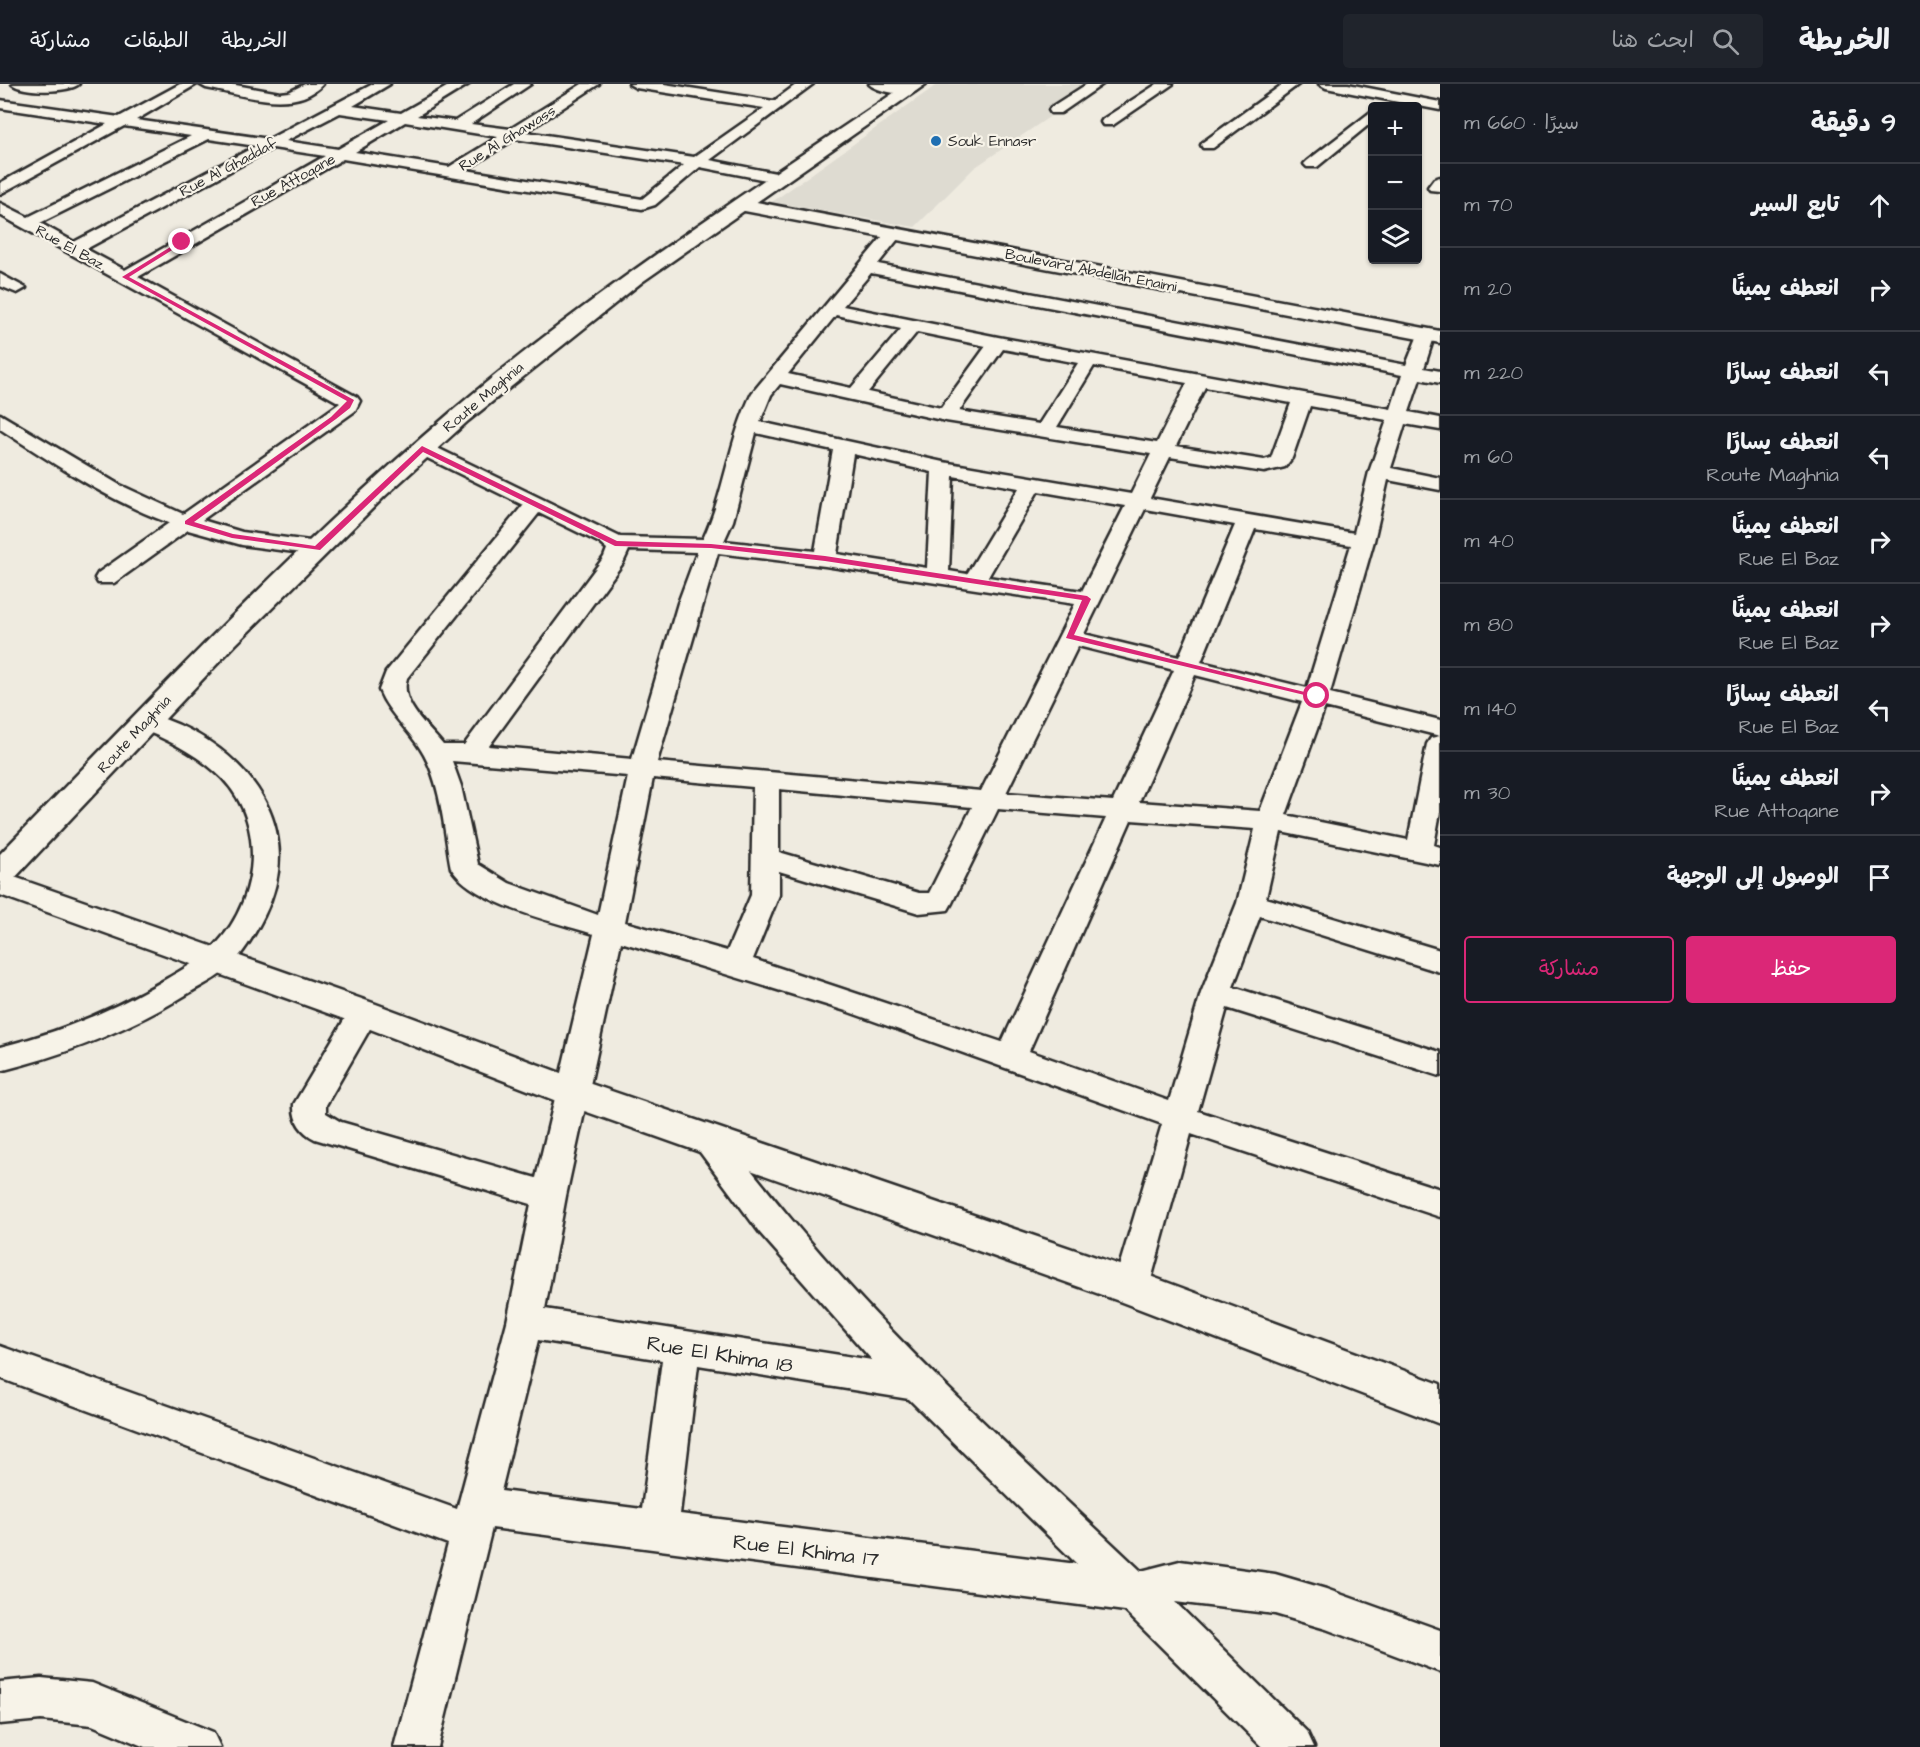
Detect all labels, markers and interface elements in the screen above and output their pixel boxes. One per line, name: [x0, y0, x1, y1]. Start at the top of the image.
search box: [1343, 14, 1763, 68]
text: الخريطة: [1799, 21, 1890, 60]
text: ابحث هنا: [1612, 25, 1694, 56]
icon: search: [1709, 25, 1742, 58]
text: مشاركة: [30, 26, 91, 55]
text: الطبقات: [124, 26, 189, 55]
text: الخريطة: [222, 26, 287, 55]
street label: Rue Al Ghawass: [455, 100, 560, 177]
map controls: [1368, 102, 1422, 264]
button: +: [1368, 102, 1422, 156]
text: 9 دقيقة: [1811, 105, 1896, 141]
text: سيرًا · 660 m: [1464, 109, 1579, 137]
place label: Souk Ennasr: [948, 131, 1036, 152]
street label: Rue Al Ghaddaf: [176, 133, 281, 202]
marker: Souk Ennasr: [929, 134, 943, 148]
street label: Rue Attoqane: [247, 149, 339, 212]
button: −: [1368, 156, 1422, 210]
text: تابع السير: [1752, 189, 1839, 220]
icon: ahead: [1863, 189, 1896, 222]
text: 70 m: [1464, 191, 1513, 219]
button: layers: [1368, 210, 1422, 264]
street label: Rue El Baz: [32, 220, 108, 275]
route end: [168, 228, 194, 254]
street label: Boulevard Abdellah Enaimi: [1003, 244, 1179, 298]
text: انعطف يمينًا: [1732, 273, 1839, 304]
icon: right: [1863, 273, 1896, 306]
text: 20 m: [1464, 275, 1512, 303]
street label: Route Maghnia: [438, 357, 529, 438]
text: انعطف يسارًا: [1726, 357, 1839, 388]
icon: left: [1863, 357, 1896, 390]
text: 220 m: [1464, 359, 1523, 387]
text: انعطف يسارًا: [1726, 427, 1839, 458]
icon: left: [1863, 441, 1896, 474]
text: 60 m: [1464, 443, 1513, 471]
text: Route Maghnia: [1706, 461, 1839, 489]
text: انعطف يمينًا: [1732, 511, 1839, 542]
icon: right: [1863, 525, 1896, 558]
text: 40 m: [1464, 527, 1514, 555]
text: Rue El Baz: [1738, 545, 1839, 573]
text: انعطف يمينًا: [1732, 595, 1839, 626]
icon: right: [1863, 609, 1896, 642]
text: 80 m: [1464, 611, 1513, 639]
text: Rue El Baz: [1738, 629, 1839, 657]
text: انعطف يسارًا: [1726, 679, 1839, 710]
route start: [1303, 682, 1329, 708]
street label: Route Maghnia: [93, 691, 177, 779]
icon: left: [1863, 693, 1896, 726]
text: 140 m: [1464, 695, 1516, 723]
text: Rue El Baz: [1738, 713, 1839, 741]
text: انعطف يمينًا: [1732, 763, 1839, 794]
icon: right: [1863, 777, 1896, 810]
text: 30 m: [1464, 779, 1510, 807]
text: Rue Attoqane: [1714, 797, 1839, 825]
text: الوصول إلى الوجهة: [1667, 861, 1839, 892]
icon: arrive: [1863, 861, 1896, 894]
button: مشاركة: [1464, 936, 1674, 1003]
button: حفظ: [1686, 936, 1896, 1003]
street label: Rue El Khima 18: [645, 1329, 795, 1380]
street label: Rue El Khima 17: [731, 1527, 881, 1574]

